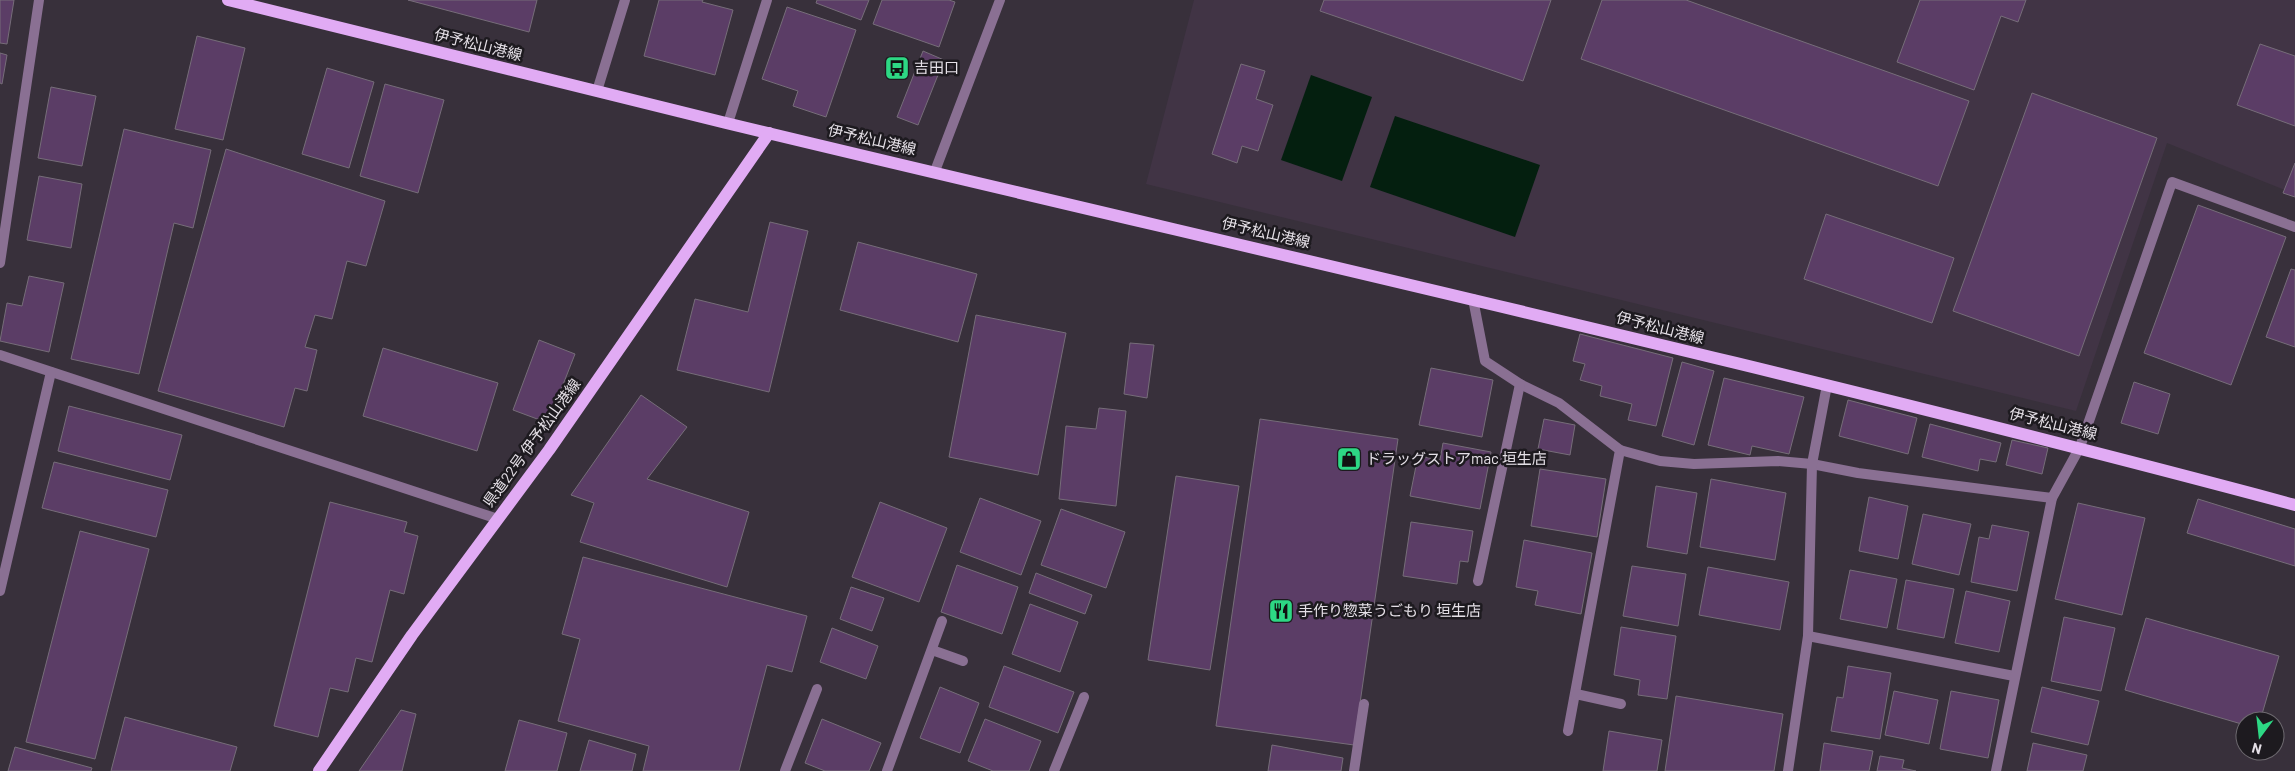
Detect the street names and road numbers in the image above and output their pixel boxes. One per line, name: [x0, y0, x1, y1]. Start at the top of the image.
street label: 伊予松山港線: [432, 24, 524, 64]
street label: 伊予松山港線: [826, 120, 918, 158]
street label: 伊予松山港線: [1220, 213, 1312, 251]
street label: 伊予松山港線: [1614, 307, 1706, 347]
street label: 県道22号 伊予松山港線: [479, 375, 584, 510]
street label: 伊予松山港線: [2007, 403, 2099, 443]

